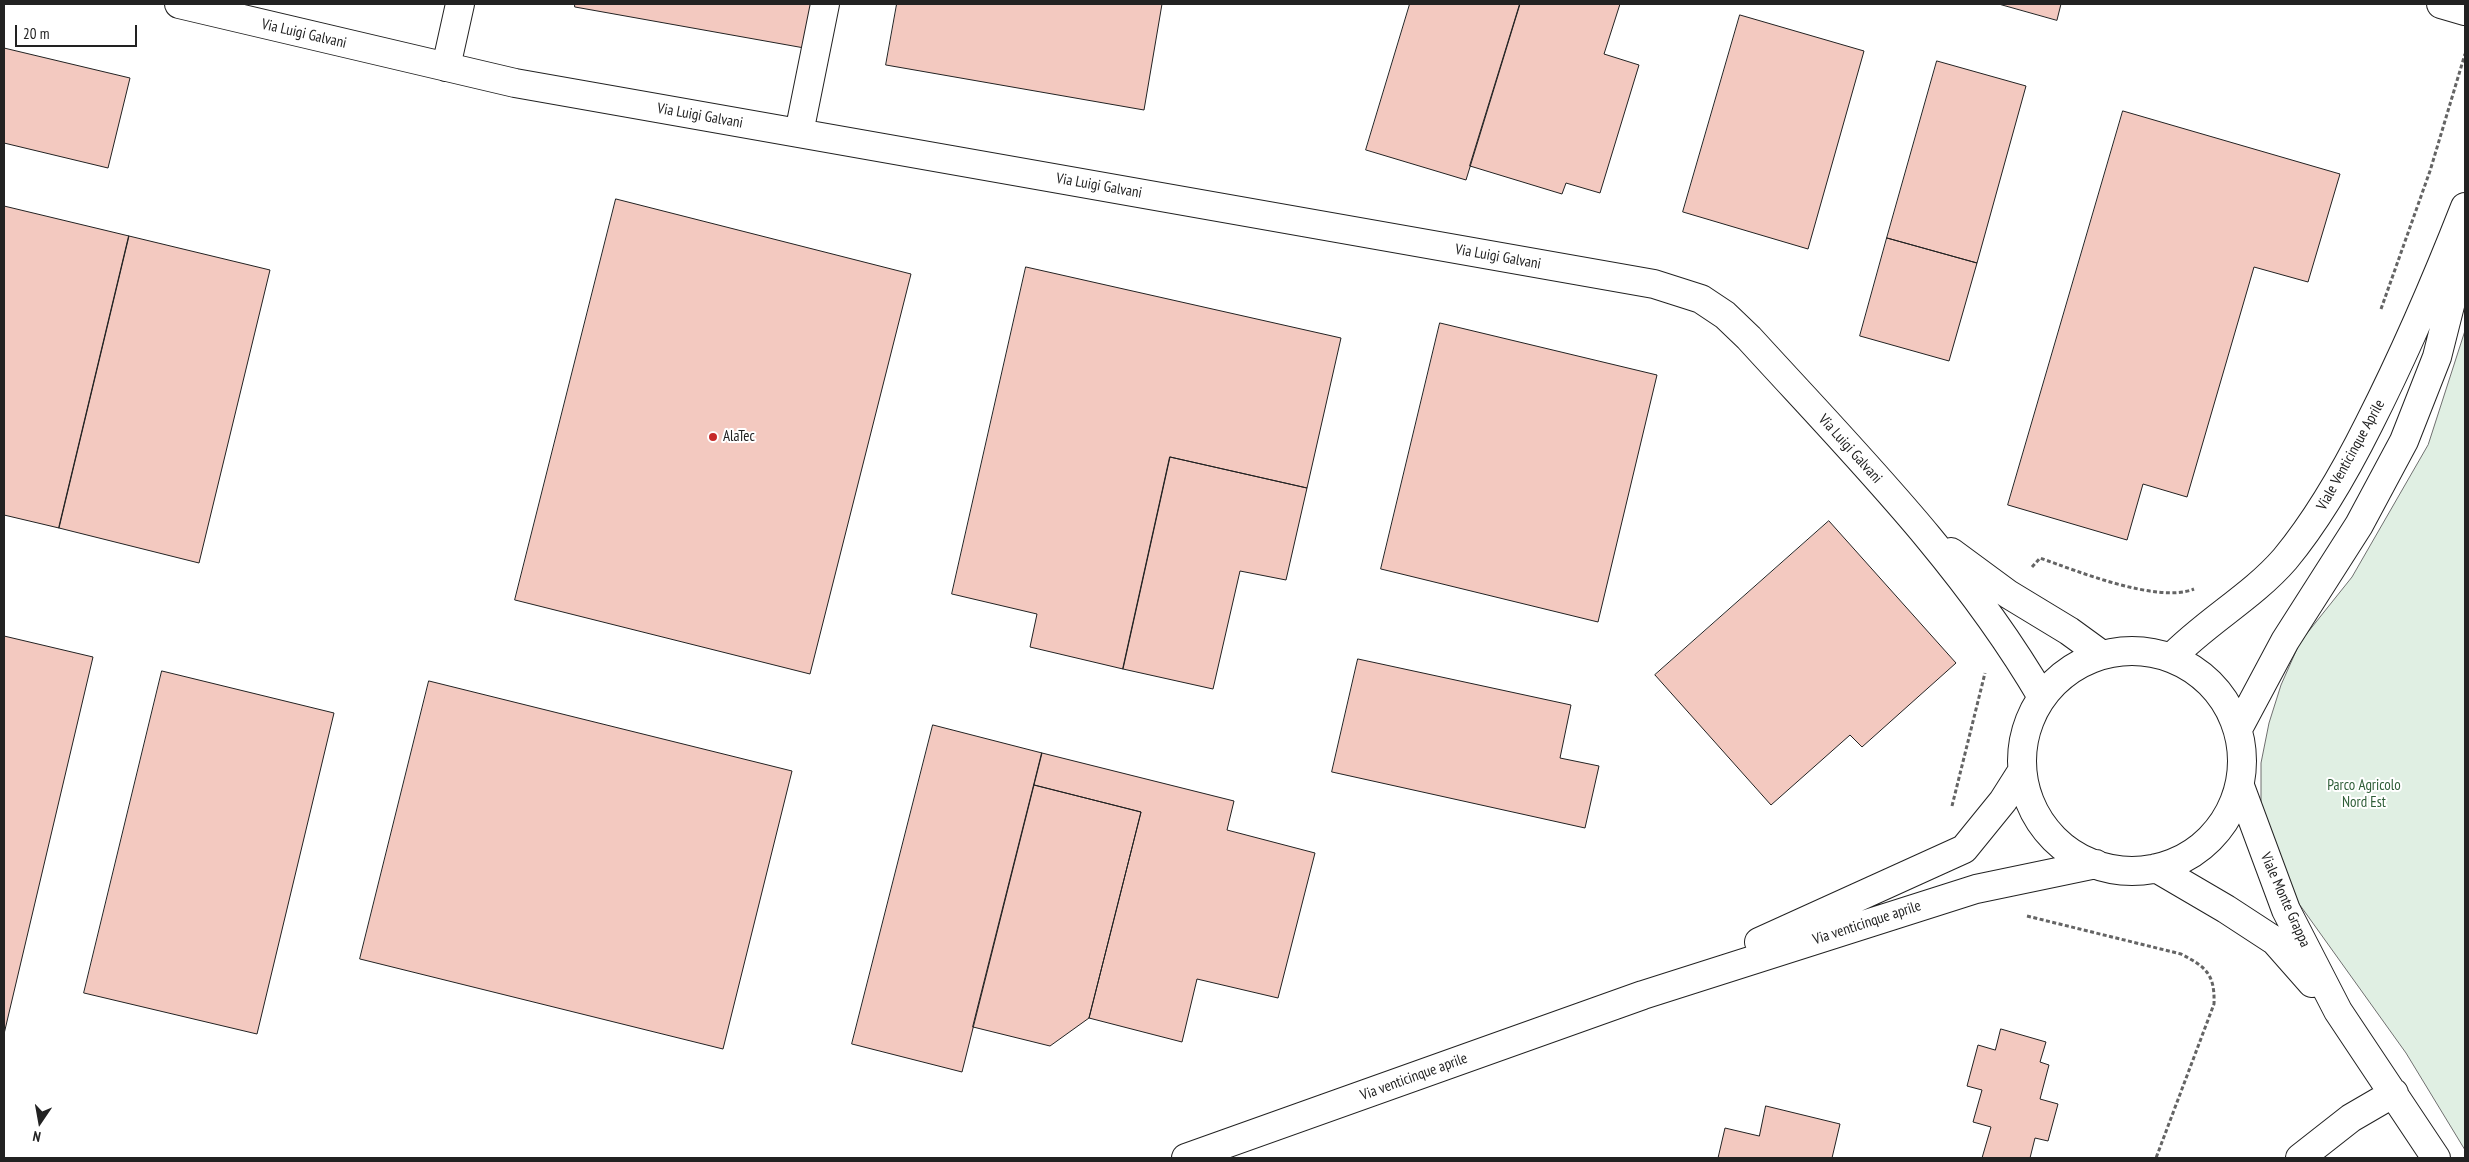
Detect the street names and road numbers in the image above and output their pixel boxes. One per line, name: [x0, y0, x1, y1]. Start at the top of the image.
street label: Via Luigi Galvani: [260, 15, 348, 53]
street label: Via Luigi Galvani: [656, 100, 744, 132]
street label: Via Luigi Galvani: [1055, 170, 1143, 202]
street label: Via Luigi Galvani: [1454, 241, 1542, 273]
street label: Viale Venticinque Aprile: [2313, 397, 2389, 513]
street label: Via Luigi Galvani: [1814, 411, 1886, 487]
street label: Viale Monte Grappa: [2256, 850, 2314, 950]
street label: Via venticinque aprile: [1811, 897, 1923, 949]
street label: Via venticinque aprile: [1358, 1049, 1470, 1105]

